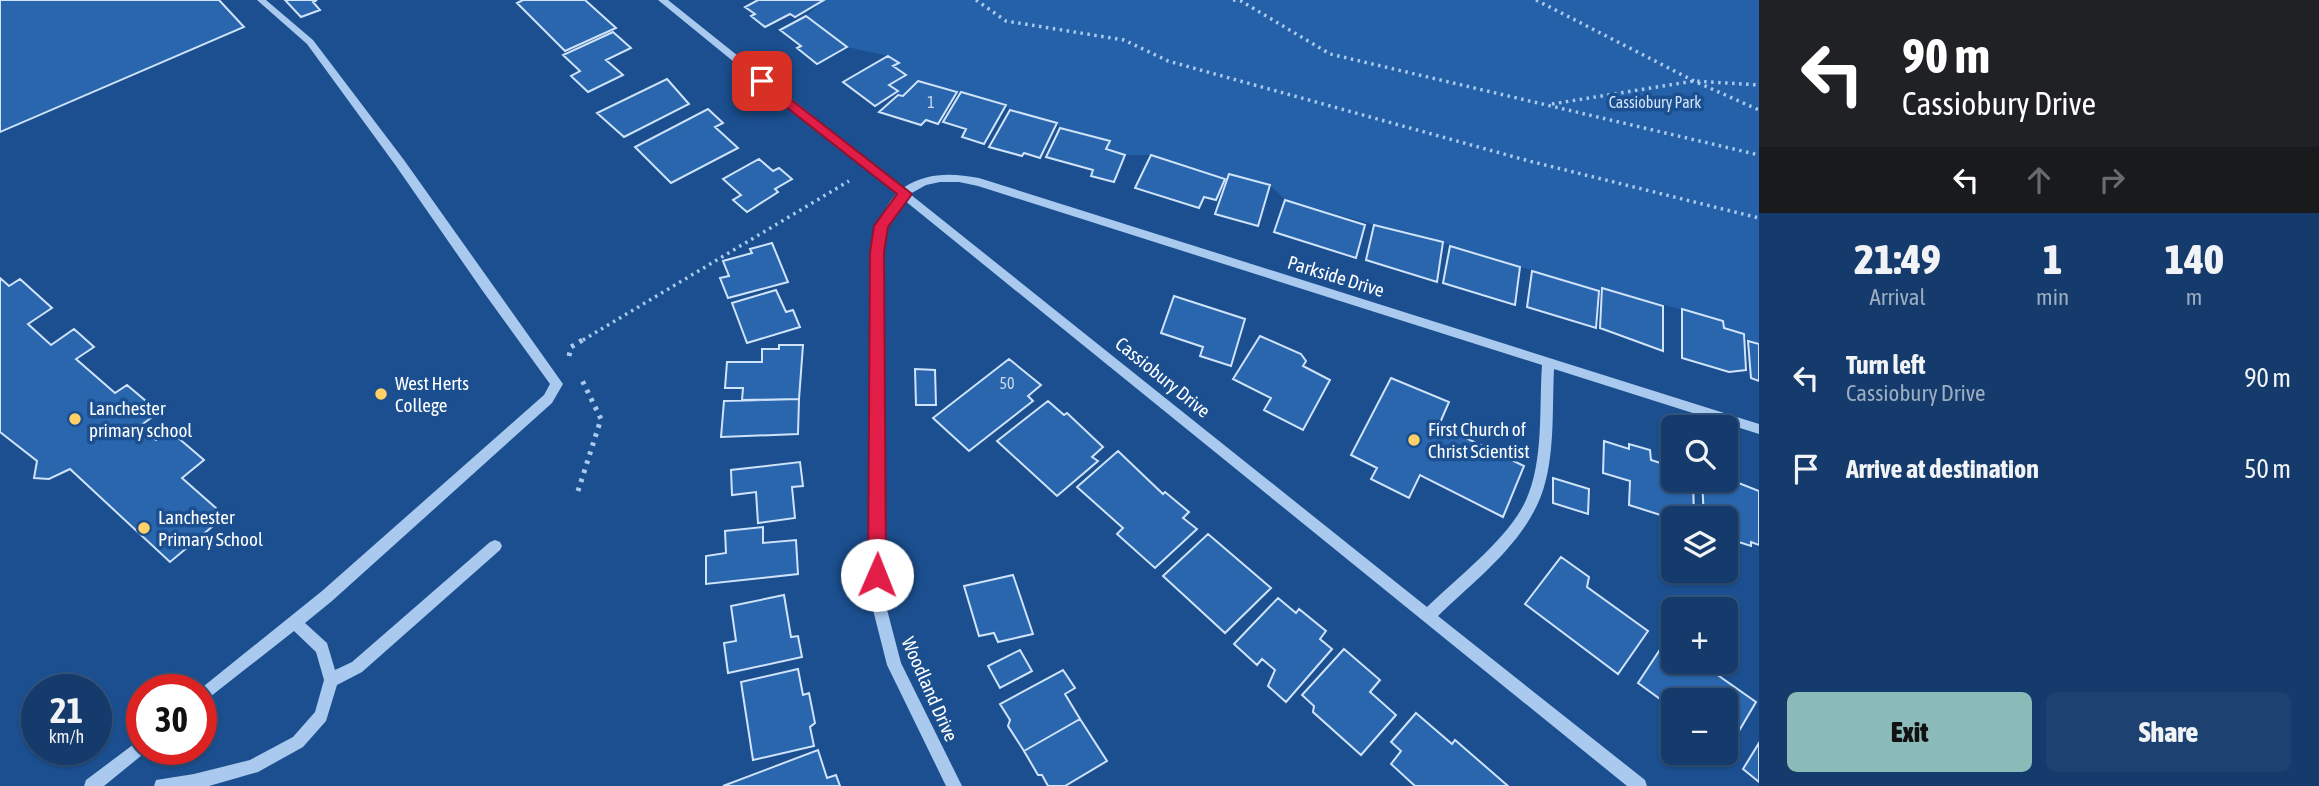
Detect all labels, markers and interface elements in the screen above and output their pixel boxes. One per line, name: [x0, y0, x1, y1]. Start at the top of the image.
text: 90 m: [1902, 27, 1990, 83]
icon: left: [1787, 28, 1878, 119]
pin: [732, 51, 792, 111]
icon: arrive: [743, 62, 781, 100]
text: Cassiobury Drive: [1902, 85, 2096, 122]
house number: 1: [927, 93, 935, 111]
park label: Cassiobury Park: [1609, 93, 1701, 112]
icon: left: [1947, 161, 1985, 199]
icon: ahead: [2020, 161, 2058, 199]
icon: right: [2093, 161, 2131, 199]
text: 21:49: [1854, 235, 1941, 283]
text: 1: [2043, 235, 2062, 283]
text: 140: [2164, 235, 2224, 283]
street label: Parkside Drive: [1285, 251, 1387, 301]
text: Arrival: [1869, 284, 1926, 310]
text: min: [2036, 284, 2069, 310]
text: m: [2186, 284, 2202, 310]
street label: Cassiobury Drive: [1111, 332, 1215, 422]
text: Turn left: [1846, 350, 1926, 380]
icon: left: [1787, 359, 1825, 397]
text: 90 m: [2244, 363, 2291, 393]
place label: West Herts College: [395, 372, 469, 416]
house number: 50: [999, 374, 1015, 392]
text: Cassiobury Drive: [1846, 380, 1985, 406]
marker: West Herts College: [373, 386, 389, 402]
place label: Lanchester primary school: [89, 397, 192, 441]
marker: Lanchester primary school: [67, 411, 83, 427]
map controls: [1661, 415, 1738, 765]
button: search: [1661, 415, 1738, 492]
place label: First Church of Christ Scientist: [1428, 418, 1530, 462]
marker: First Church of Christ Scientist: [1406, 432, 1422, 448]
icon: arrive: [1787, 450, 1825, 488]
text: Arrive at destination: [1846, 454, 2039, 484]
text: 50 m: [2244, 454, 2291, 484]
place label: Lanchester Primary School: [158, 506, 263, 550]
button: layers: [1661, 506, 1738, 583]
marker: Lanchester Primary School: [136, 520, 152, 536]
position arrow: [840, 538, 914, 612]
button: +: [1661, 597, 1738, 674]
street label: Woodland Drive: [897, 634, 963, 744]
speed limit sign: 30: [126, 674, 217, 765]
button: −: [1661, 688, 1738, 765]
text: 21: [50, 690, 83, 730]
button: Exit: [1787, 692, 2032, 772]
button: Share: [2046, 692, 2291, 772]
text: km/h: [49, 726, 84, 747]

